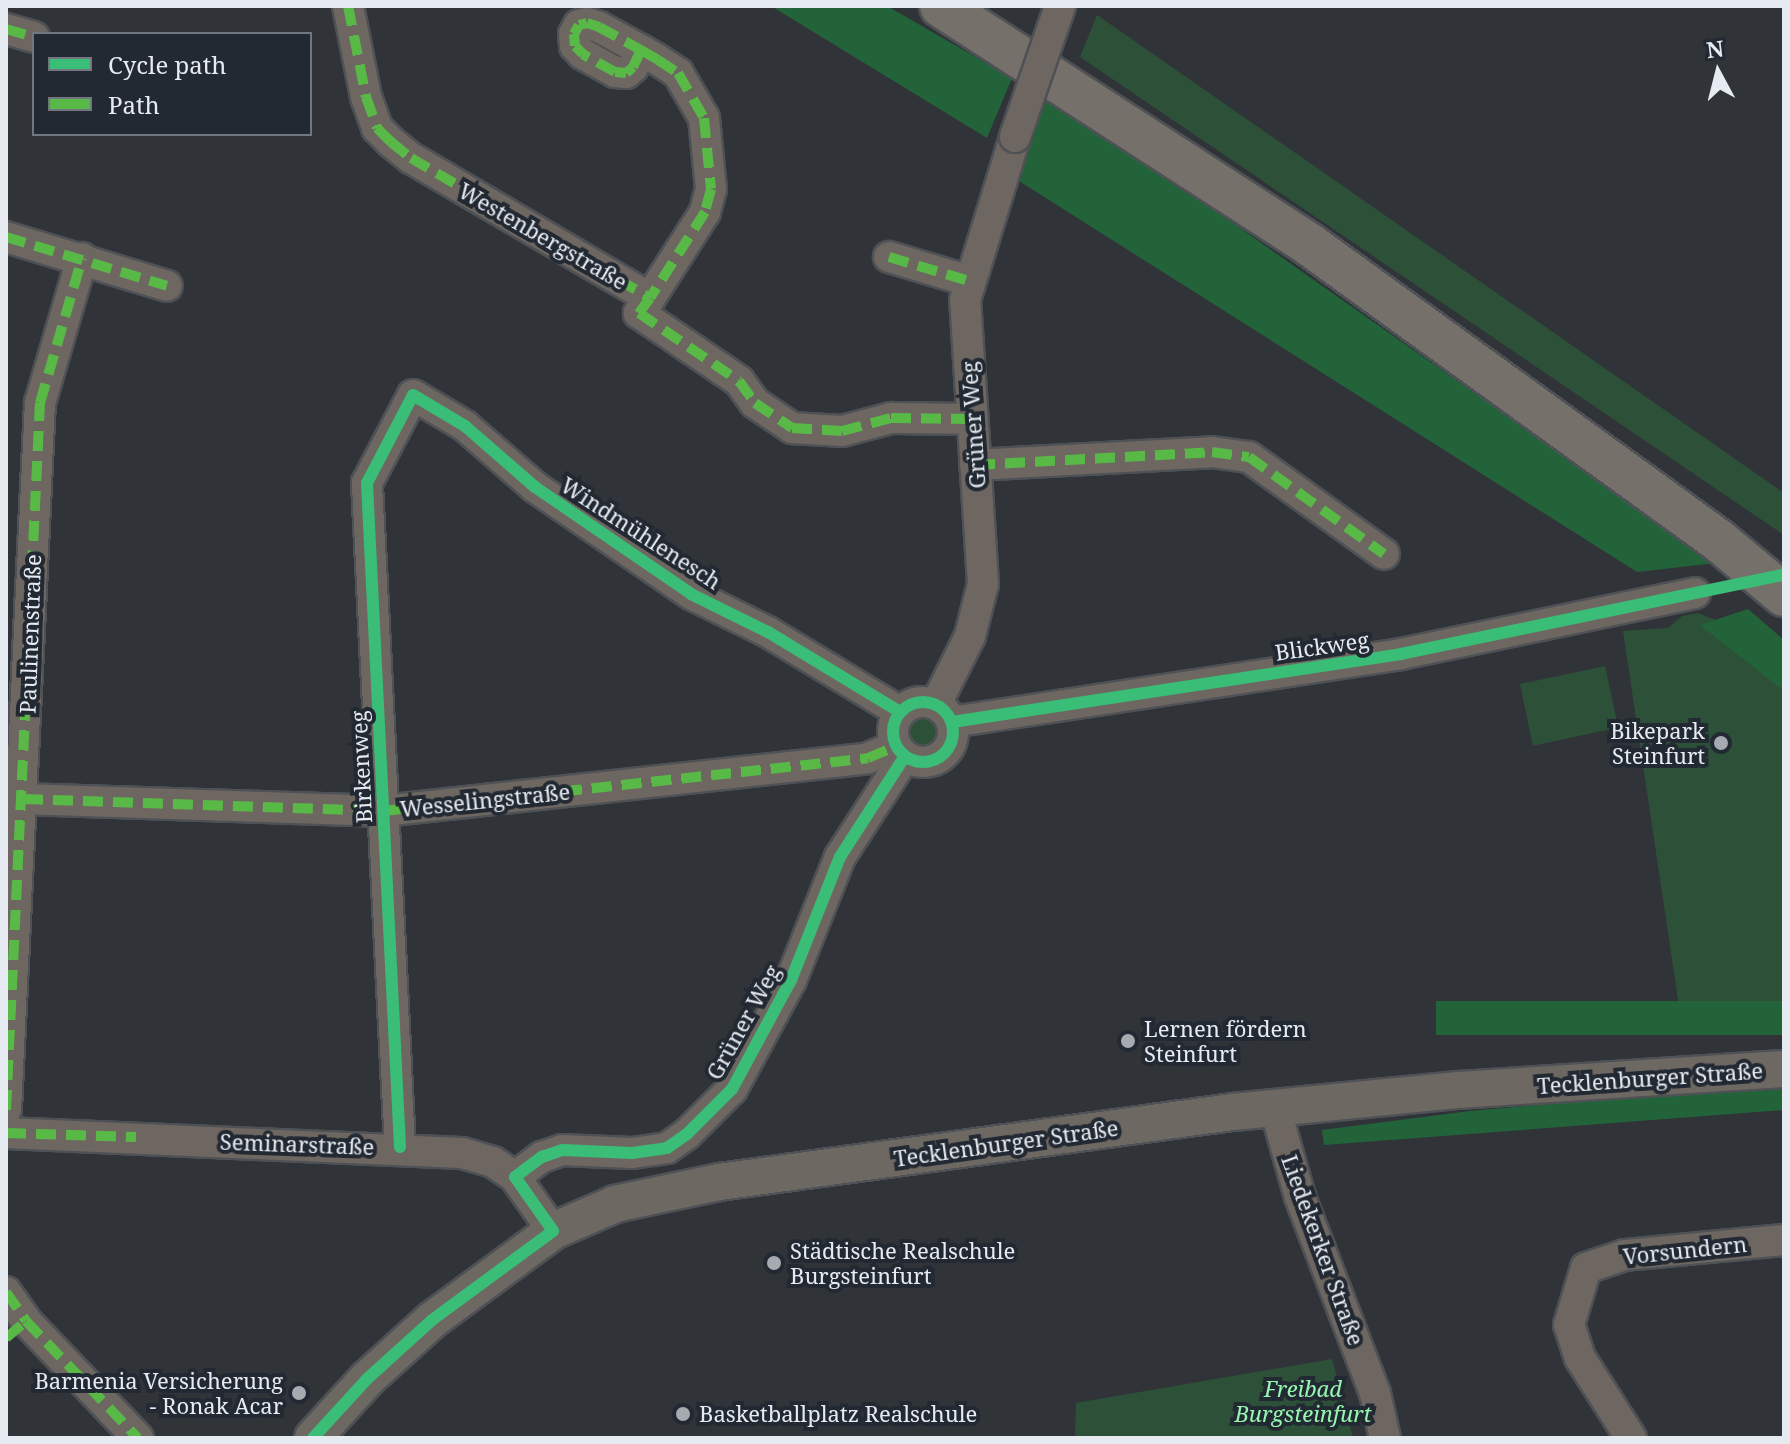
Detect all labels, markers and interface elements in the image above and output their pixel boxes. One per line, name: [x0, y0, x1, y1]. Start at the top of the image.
legend: [32, 32, 312, 136]
north arrow: [1678, 32, 1758, 112]
text: N: [1705, 32, 1726, 64]
text: Cycle path: [108, 48, 227, 81]
text: Path: [108, 88, 160, 121]
street label: Westenbergstraße: [454, 177, 632, 295]
street label: Grüner Weg: [955, 361, 991, 489]
street label: Windmühlenesch: [556, 471, 726, 595]
street label: Paulinenstraße: [14, 554, 46, 714]
street label: Blickweg: [1273, 626, 1371, 666]
street label: Birkenweg: [345, 710, 377, 824]
place label: Bikepark Steinfurt: [1610, 717, 1705, 768]
marker: Bikepark Steinfurt: [1712, 734, 1730, 752]
street label: Wesselingstraße: [399, 778, 571, 822]
street label: Grüner Weg: [701, 960, 785, 1084]
place label: Lernen fördern Steinfurt: [1144, 1015, 1307, 1066]
marker: Lernen fördern Steinfurt: [1119, 1032, 1137, 1050]
street label: Tecklenburger Straße: [1536, 1057, 1764, 1099]
street label: Tecklenburger Straße: [892, 1114, 1120, 1172]
street label: Seminarstraße: [219, 1128, 375, 1160]
street label: Liedekerker Straße: [1276, 1151, 1370, 1349]
street label: Vorsundern: [1622, 1230, 1748, 1270]
place label: Städtische Realschule Burgsteinfurt: [790, 1237, 1015, 1288]
marker: Städtische Realschule Burgsteinfurt: [765, 1254, 783, 1272]
place label: Barmenia Versicherung - Ronak Acar: [34, 1367, 283, 1418]
park label: Freibad Burgsteinfurt: [1234, 1375, 1372, 1426]
marker: Barmenia Versicherung - Ronak Acar: [290, 1384, 308, 1402]
place label: Basketballplatz Realschule: [699, 1401, 977, 1427]
marker: Basketballplatz Realschule: [674, 1405, 692, 1423]

